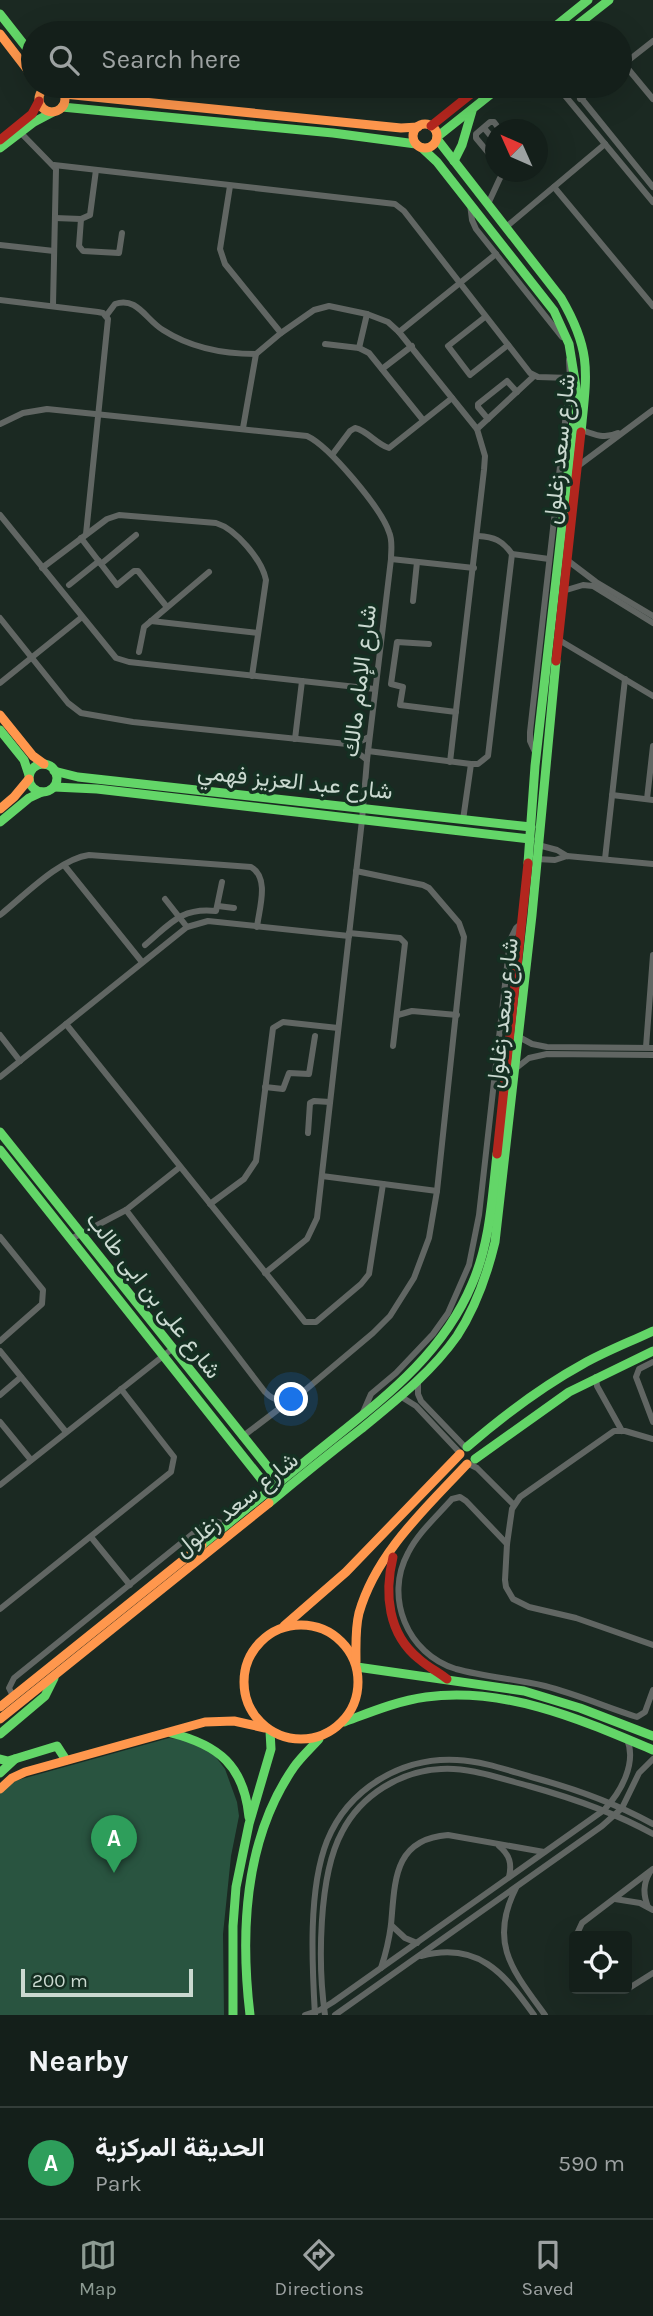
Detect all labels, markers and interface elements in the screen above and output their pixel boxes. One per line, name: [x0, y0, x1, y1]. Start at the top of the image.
search box: [21, 21, 632, 98]
icon: search: [45, 41, 83, 79]
text: Search here: [101, 44, 241, 75]
north arrow: [485, 119, 548, 182]
street label: شارع سعد زغلول: [538, 373, 583, 526]
street label: شارع الإمام مالك: [337, 603, 384, 759]
street label: شارع عبد العزيز فهمي: [195, 758, 394, 810]
street label: شارع سعد زغلول: [481, 937, 526, 1090]
street label: شارع على بن ابى طالب: [79, 1207, 227, 1385]
your location: [274, 1382, 308, 1416]
street label: شارع سعد زغلول: [169, 1446, 305, 1564]
pin: A: [91, 1815, 137, 1873]
map controls: [569, 1931, 632, 1994]
button: locate: [569, 1931, 632, 1994]
scale bar: [21, 1966, 192, 1998]
text: 200 m: [32, 1970, 88, 1992]
text: Nearby: [28, 2043, 128, 2079]
text: الحديقة المركزية: [95, 2132, 265, 2163]
text: A: [44, 2150, 58, 2177]
text: 590 m: [558, 2150, 625, 2177]
text: Park: [95, 2170, 142, 2197]
tab: Map: [79, 2236, 117, 2300]
tab: Directions: [275, 2236, 364, 2300]
tab: Saved: [522, 2236, 574, 2300]

